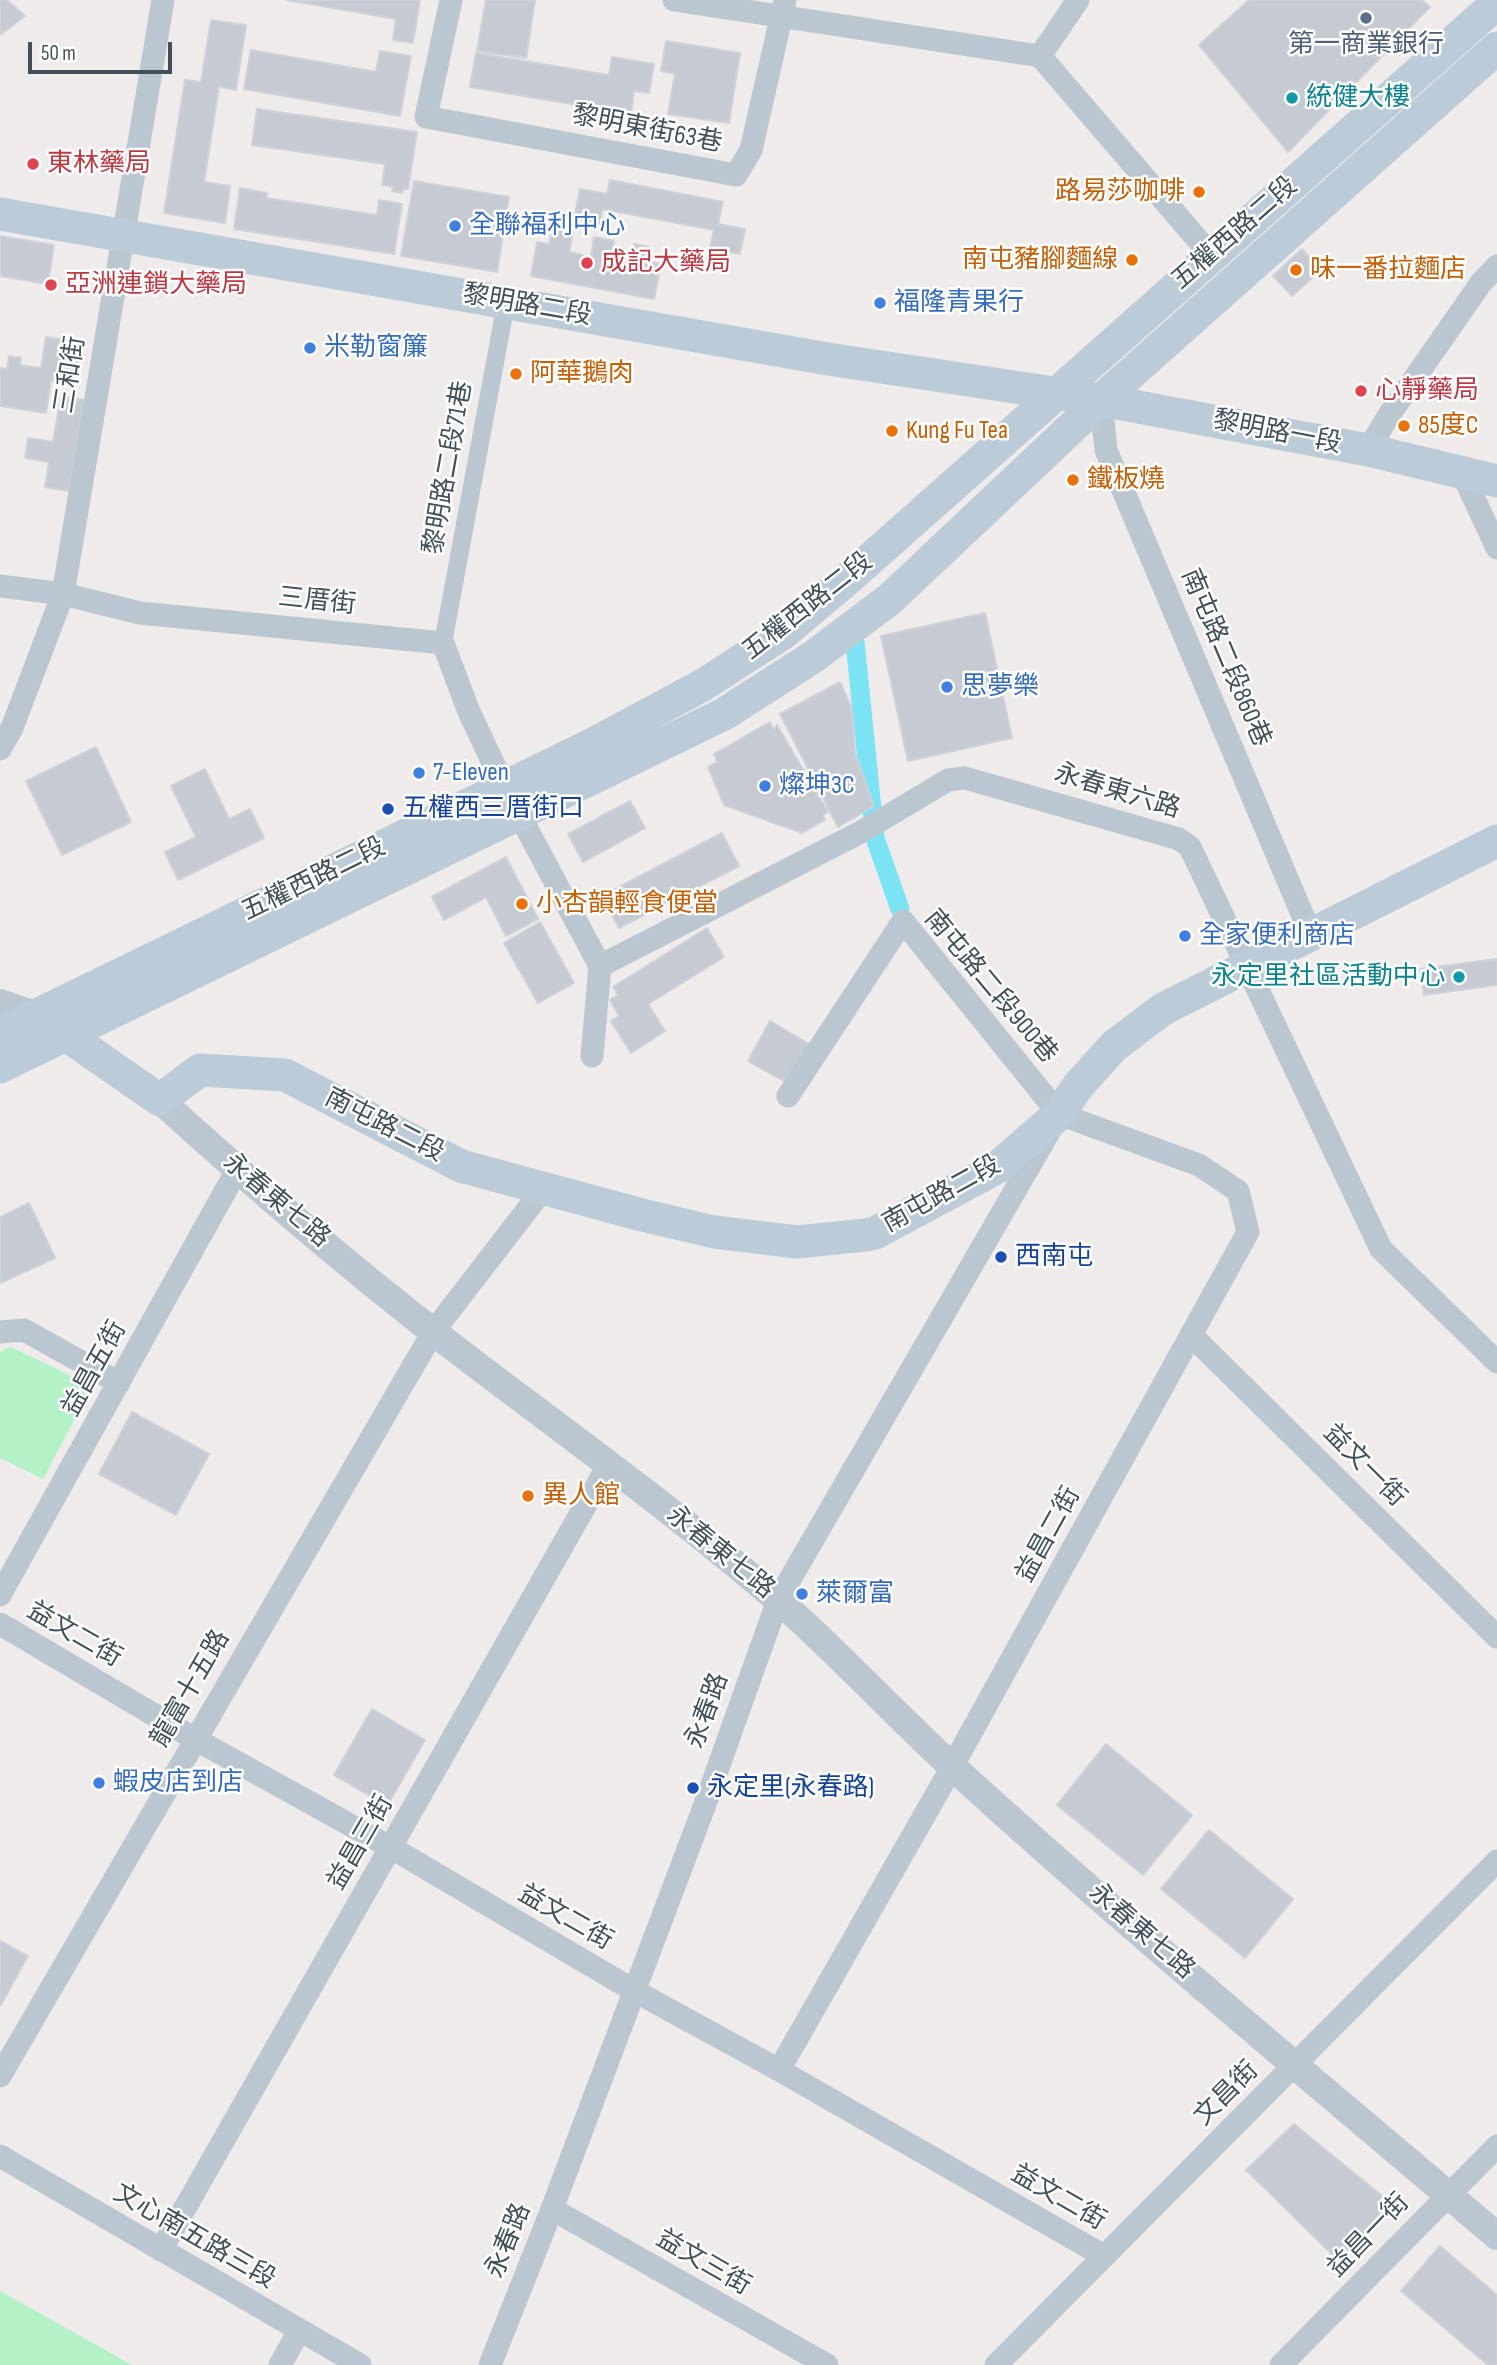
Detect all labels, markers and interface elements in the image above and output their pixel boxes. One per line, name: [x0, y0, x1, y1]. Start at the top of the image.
marker: 第一商業銀行: [1358, 10, 1374, 26]
scale bar: [32, 28, 175, 72]
place label: 第一商業銀行: [1288, 29, 1444, 61]
text: 50 m: [41, 41, 76, 66]
place label: 統健大樓: [1306, 82, 1410, 114]
marker: 統健大樓: [1284, 90, 1300, 106]
street label: 黎明東街63巷: [569, 100, 725, 160]
place label: 東林藥局: [47, 148, 151, 180]
marker: 東林藥局: [25, 156, 41, 172]
street label: 五權西路二段: [1166, 171, 1304, 297]
place label: 路易莎咖啡: [1055, 176, 1185, 208]
marker: 路易莎咖啡: [1191, 184, 1207, 200]
place label: 全聯福利中心: [469, 210, 625, 242]
marker: 全聯福利中心: [447, 218, 463, 234]
place label: 南屯豬腳麵線: [962, 244, 1118, 276]
place label: 成記大藥局: [601, 247, 731, 279]
marker: 南屯豬腳麵線: [1124, 252, 1140, 268]
place label: 味一番拉麵店: [1310, 254, 1466, 286]
marker: 成記大藥局: [579, 255, 595, 271]
marker: 味一番拉麵店: [1288, 262, 1304, 278]
place label: 亞洲連鎖大藥局: [65, 269, 247, 301]
marker: 亞洲連鎖大藥局: [43, 277, 59, 293]
street label: 黎明路二段: [460, 279, 594, 333]
place label: 福隆青果行: [894, 287, 1024, 319]
marker: 福隆青果行: [872, 295, 888, 311]
place label: 米勒窗簾: [324, 332, 428, 364]
street label: 三和街: [49, 334, 93, 416]
marker: 米勒窗簾: [302, 340, 318, 356]
place label: 阿華鵝肉: [530, 358, 634, 390]
marker: 阿華鵝肉: [508, 366, 524, 382]
place label: 心靜藥局: [1375, 375, 1479, 407]
street label: 黎明路二段71巷: [418, 379, 480, 557]
marker: 心靜藥局: [1353, 383, 1369, 399]
street label: 黎明路一段: [1210, 405, 1344, 461]
place label: 85度C: [1418, 410, 1478, 442]
place label: Kung Fu Tea: [906, 415, 1008, 447]
marker: 85度C: [1396, 418, 1412, 434]
marker: Kung Fu Tea: [884, 423, 900, 439]
place label: 鐵板燒: [1087, 464, 1165, 496]
marker: 鐵板燒: [1065, 472, 1081, 488]
street label: 五權西路二段: [737, 547, 879, 667]
street label: 南屯路二段860巷: [1173, 564, 1277, 752]
street label: 三厝街: [277, 582, 357, 622]
place label: 思夢樂: [961, 671, 1039, 703]
marker: 思夢樂: [939, 679, 955, 695]
place label: 7-Eleven: [433, 757, 509, 789]
street label: 永春東六路: [1050, 758, 1184, 826]
marker: 7-Eleven: [411, 765, 427, 781]
place label: 燦坤3C: [779, 770, 855, 802]
marker: 燦坤3C: [757, 778, 773, 794]
place label: 五權西三厝街口: [402, 793, 584, 825]
marker: 五權西三厝街口: [380, 801, 396, 817]
street label: 五權西路二段: [237, 832, 391, 928]
place label: 小杏韻輕食便當: [536, 888, 718, 920]
marker: 小杏韻輕食便當: [514, 896, 530, 912]
street label: 南屯路二段900巷: [917, 904, 1063, 1070]
place label: 全家便利商店: [1199, 920, 1355, 952]
marker: 全家便利商店: [1177, 928, 1193, 944]
place label: 永定里社區活動中心: [1211, 961, 1445, 993]
marker: 永定里社區活動中心: [1451, 969, 1467, 985]
street label: 南屯路二段: [319, 1083, 449, 1169]
street label: 永春東七路: [216, 1147, 336, 1255]
street label: 南屯路二段: [878, 1150, 1006, 1240]
place label: 西南屯: [1015, 1241, 1093, 1273]
marker: 西南屯: [993, 1249, 1009, 1265]
street label: 益昌五街: [56, 1316, 134, 1422]
street label: 益文一街: [1316, 1418, 1412, 1514]
place label: 異人館: [542, 1480, 620, 1512]
street label: 益昌二街: [1010, 1482, 1088, 1588]
marker: 異人館: [520, 1488, 536, 1504]
street label: 永春東七路: [660, 1500, 780, 1606]
place label: 萊爾富: [816, 1578, 894, 1610]
marker: 萊爾富: [794, 1586, 810, 1602]
street label: 益文二街: [21, 1595, 127, 1675]
street label: 龍富十五路: [145, 1625, 237, 1753]
street label: 永春路: [680, 1669, 736, 1753]
place label: 蝦皮店到店: [113, 1767, 243, 1799]
place label: 永定里(永春路): [707, 1772, 874, 1804]
marker: 蝦皮店到店: [91, 1775, 107, 1791]
marker: 永定里(永春路): [685, 1780, 701, 1796]
street label: 益昌三街: [321, 1790, 401, 1896]
street label: 益文二街: [512, 1878, 618, 1958]
street label: 永春東七路: [1082, 1878, 1200, 1986]
street label: 文昌街: [1188, 2055, 1266, 2133]
street label: 益文二街: [1005, 2158, 1111, 2238]
street label: 文心南五路三段: [107, 2178, 281, 2296]
street label: 益昌一街: [1322, 2188, 1416, 2284]
street label: 永春路: [480, 2199, 538, 2283]
street label: 益文三街: [650, 2223, 756, 2303]

